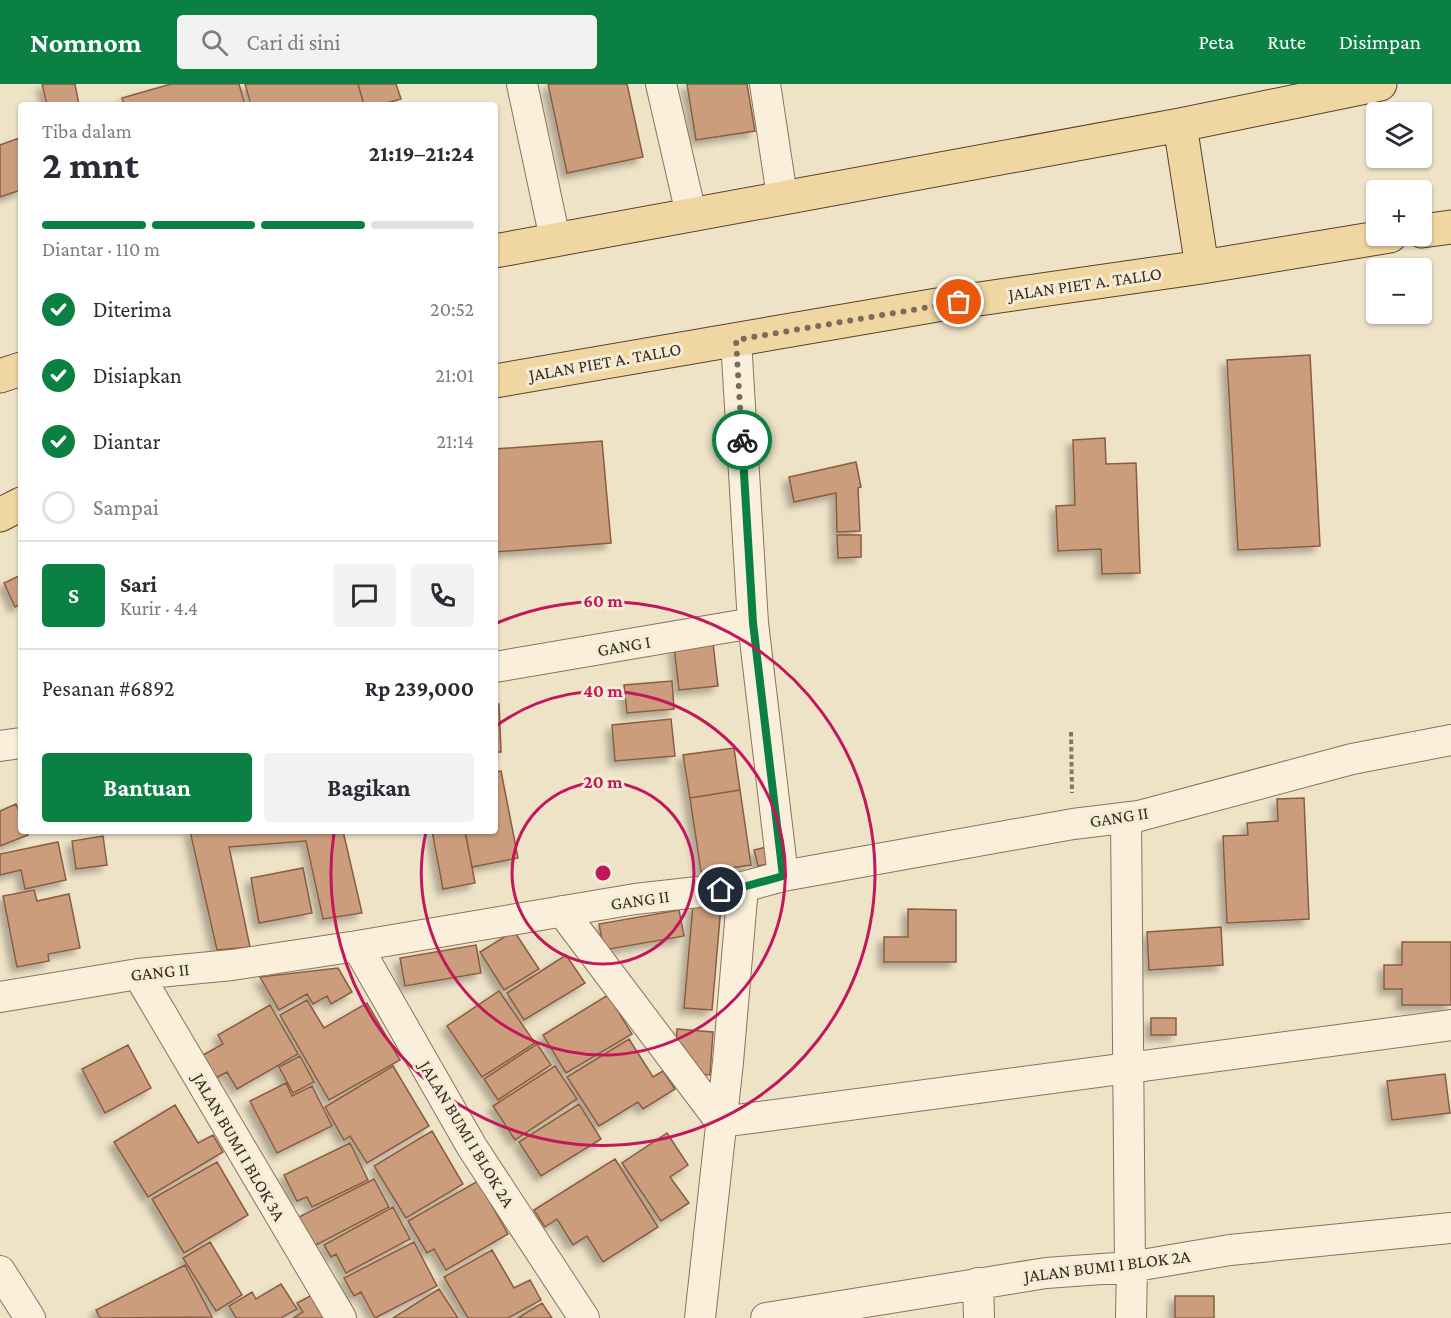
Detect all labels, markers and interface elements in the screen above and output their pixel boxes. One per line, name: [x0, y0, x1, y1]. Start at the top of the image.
search box: [177, 15, 597, 69]
icon: search: [198, 26, 231, 59]
text: Nomnom: [30, 27, 141, 58]
text: Cari di sini: [246, 30, 341, 55]
text: Peta: [1198, 30, 1234, 54]
text: Rute: [1267, 30, 1306, 54]
text: Disimpan: [1339, 30, 1421, 54]
map controls: [1366, 102, 1432, 324]
button: layers: [1366, 102, 1432, 168]
text: Tiba dalam: [42, 120, 132, 142]
text: 21:19–21:24: [369, 141, 474, 166]
text: 2 mnt: [42, 143, 139, 186]
button: +: [1366, 180, 1432, 246]
text: Diantar · 110 m: [42, 238, 160, 260]
button: −: [1366, 258, 1432, 324]
street label: JALAN PIET A. TALLO: [1005, 263, 1163, 305]
pin: [933, 276, 984, 327]
icon: bag: [942, 285, 975, 318]
icon: check: [42, 293, 75, 326]
text: Diterima: [93, 297, 172, 322]
text: 20:52: [430, 298, 474, 320]
street label: JALAN PIET A. TALLO: [525, 339, 683, 386]
icon: check: [42, 359, 75, 392]
text: Disiapkan: [93, 363, 182, 388]
text: 21:01: [435, 364, 474, 386]
courier: [712, 410, 772, 470]
icon: bike: [726, 424, 759, 457]
icon: check: [42, 425, 75, 458]
text: Diantar: [93, 429, 161, 454]
text: 21:14: [436, 430, 474, 452]
text: Sampai: [93, 495, 159, 520]
button: chat: [333, 564, 396, 627]
button: phone: [411, 564, 474, 627]
text: Sari: [120, 572, 157, 597]
text: S: [68, 583, 79, 608]
text: 60 m: [583, 591, 623, 611]
text: Kurir · 4.4: [120, 597, 198, 619]
street label: GANG I: [596, 631, 652, 661]
text: Pesanan #6892: [42, 676, 175, 701]
text: Rp 239,000: [365, 676, 474, 701]
text: 40 m: [583, 681, 623, 701]
button: Bantuan: [42, 753, 252, 822]
button: Bagikan: [264, 753, 474, 822]
text: 20 m: [584, 772, 623, 792]
street label: GANG II: [1088, 802, 1150, 832]
centre of rings: [593, 863, 613, 883]
pin: [695, 864, 746, 915]
icon: home: [704, 873, 737, 906]
street label: GANG II: [609, 886, 671, 914]
street label: GANG II: [130, 959, 190, 985]
street label: JALAN BUMI I BLOK 2A: [414, 1055, 519, 1212]
street label: JALAN BUMI I BLOK 3A: [188, 1068, 290, 1225]
street label: JALAN BUMI I BLOK 2A: [1021, 1246, 1192, 1286]

